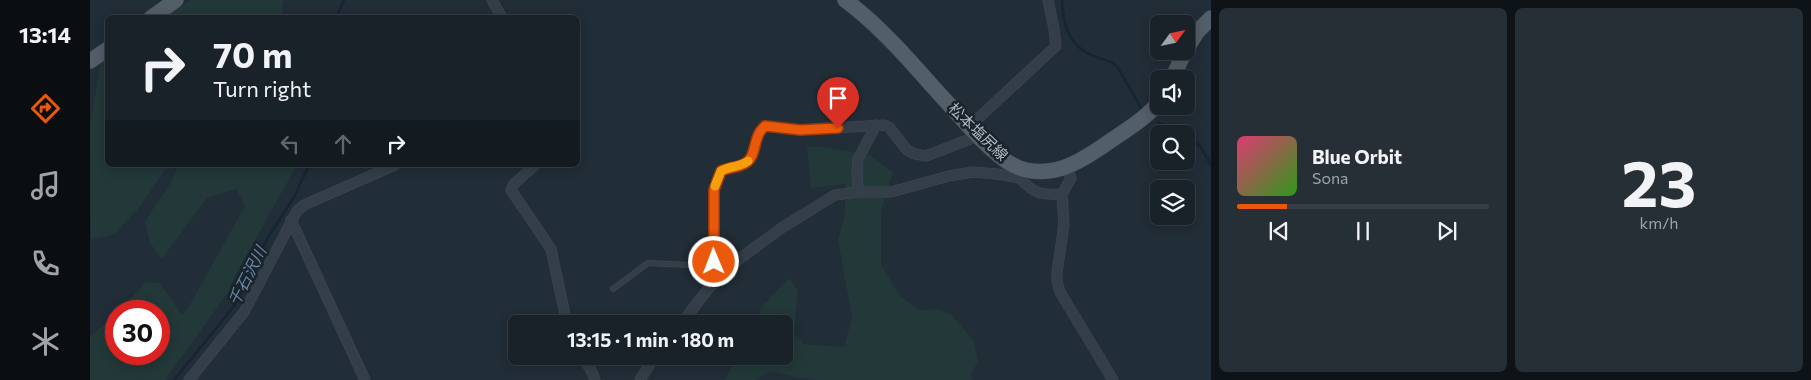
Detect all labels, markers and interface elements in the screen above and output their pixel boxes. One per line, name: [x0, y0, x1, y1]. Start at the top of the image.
north arrow: [1150, 15, 1195, 60]
map controls: [1150, 15, 1195, 225]
text: 13:14: [19, 21, 71, 48]
text: 70 m: [213, 32, 293, 75]
icon: right: [130, 35, 195, 100]
button: sound: [1150, 70, 1195, 115]
text: Turn right: [213, 75, 311, 102]
pin: [817, 77, 859, 128]
icon: arrive: [824, 84, 852, 112]
icon: directions: [28, 91, 63, 126]
street label: 松本塩尻線: [945, 99, 1012, 164]
button: search: [1150, 125, 1195, 170]
icon: left: [276, 130, 304, 158]
icon: ahead: [329, 130, 357, 158]
icon: right: [382, 130, 410, 158]
text: 23: [1622, 141, 1696, 220]
text: Blue Orbit: [1312, 145, 1402, 168]
icon: music: [28, 168, 63, 203]
text: Sona: [1312, 168, 1348, 187]
button: layers: [1150, 180, 1195, 225]
text: km/h: [1640, 213, 1678, 232]
icon: previous: [1265, 217, 1293, 245]
icon: pause: [1349, 217, 1377, 245]
icon: next: [1433, 217, 1461, 245]
position arrow: [687, 235, 739, 287]
water label: 千石沢川: [224, 241, 270, 309]
icon: phone: [28, 246, 63, 281]
speed limit sign: 30: [105, 300, 170, 365]
icon: climate: [28, 324, 63, 359]
text: 13:15 · 1 min · 180 m: [567, 328, 734, 351]

